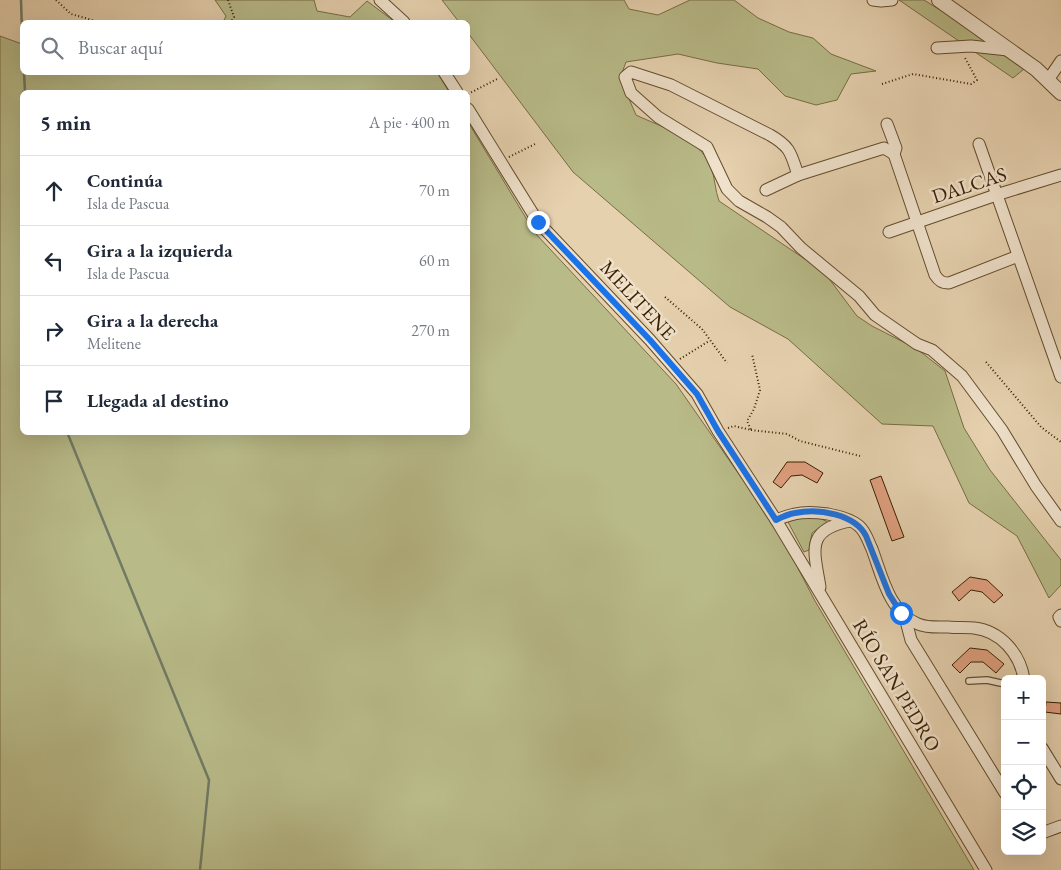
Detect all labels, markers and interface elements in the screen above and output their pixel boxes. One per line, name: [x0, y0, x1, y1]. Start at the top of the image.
search box: [20, 20, 470, 75]
icon: search: [38, 34, 66, 62]
text: Buscar aquí: [78, 35, 163, 60]
text: 5 min: [40, 109, 91, 136]
text: A pie · 400 m: [369, 112, 450, 133]
street label: DALCAS: [928, 161, 1010, 209]
text: Continúa: [87, 168, 163, 193]
icon: ahead: [40, 177, 68, 205]
text: 70 m: [419, 180, 450, 201]
text: Isla de Pascua: [87, 193, 169, 214]
route end: [527, 211, 550, 234]
text: Gira a la izquierda: [87, 238, 233, 263]
icon: left: [40, 247, 68, 275]
text: 60 m: [419, 250, 450, 271]
street label: MELITENE: [595, 255, 681, 345]
text: Isla de Pascua: [87, 263, 169, 284]
text: Gira a la derecha: [87, 308, 218, 333]
icon: right: [40, 317, 68, 345]
text: 270 m: [411, 320, 450, 341]
text: Melitene: [87, 333, 141, 354]
icon: arrive: [40, 387, 68, 415]
text: Llegada al destino: [87, 388, 229, 413]
route start: [890, 602, 913, 625]
street label: RÍO SAN PEDRO: [847, 614, 947, 756]
map controls: [1001, 675, 1046, 855]
button: +: [1001, 675, 1046, 720]
button: −: [1001, 720, 1046, 765]
button: locate: [1001, 765, 1046, 810]
button: layers: [1001, 810, 1046, 855]

